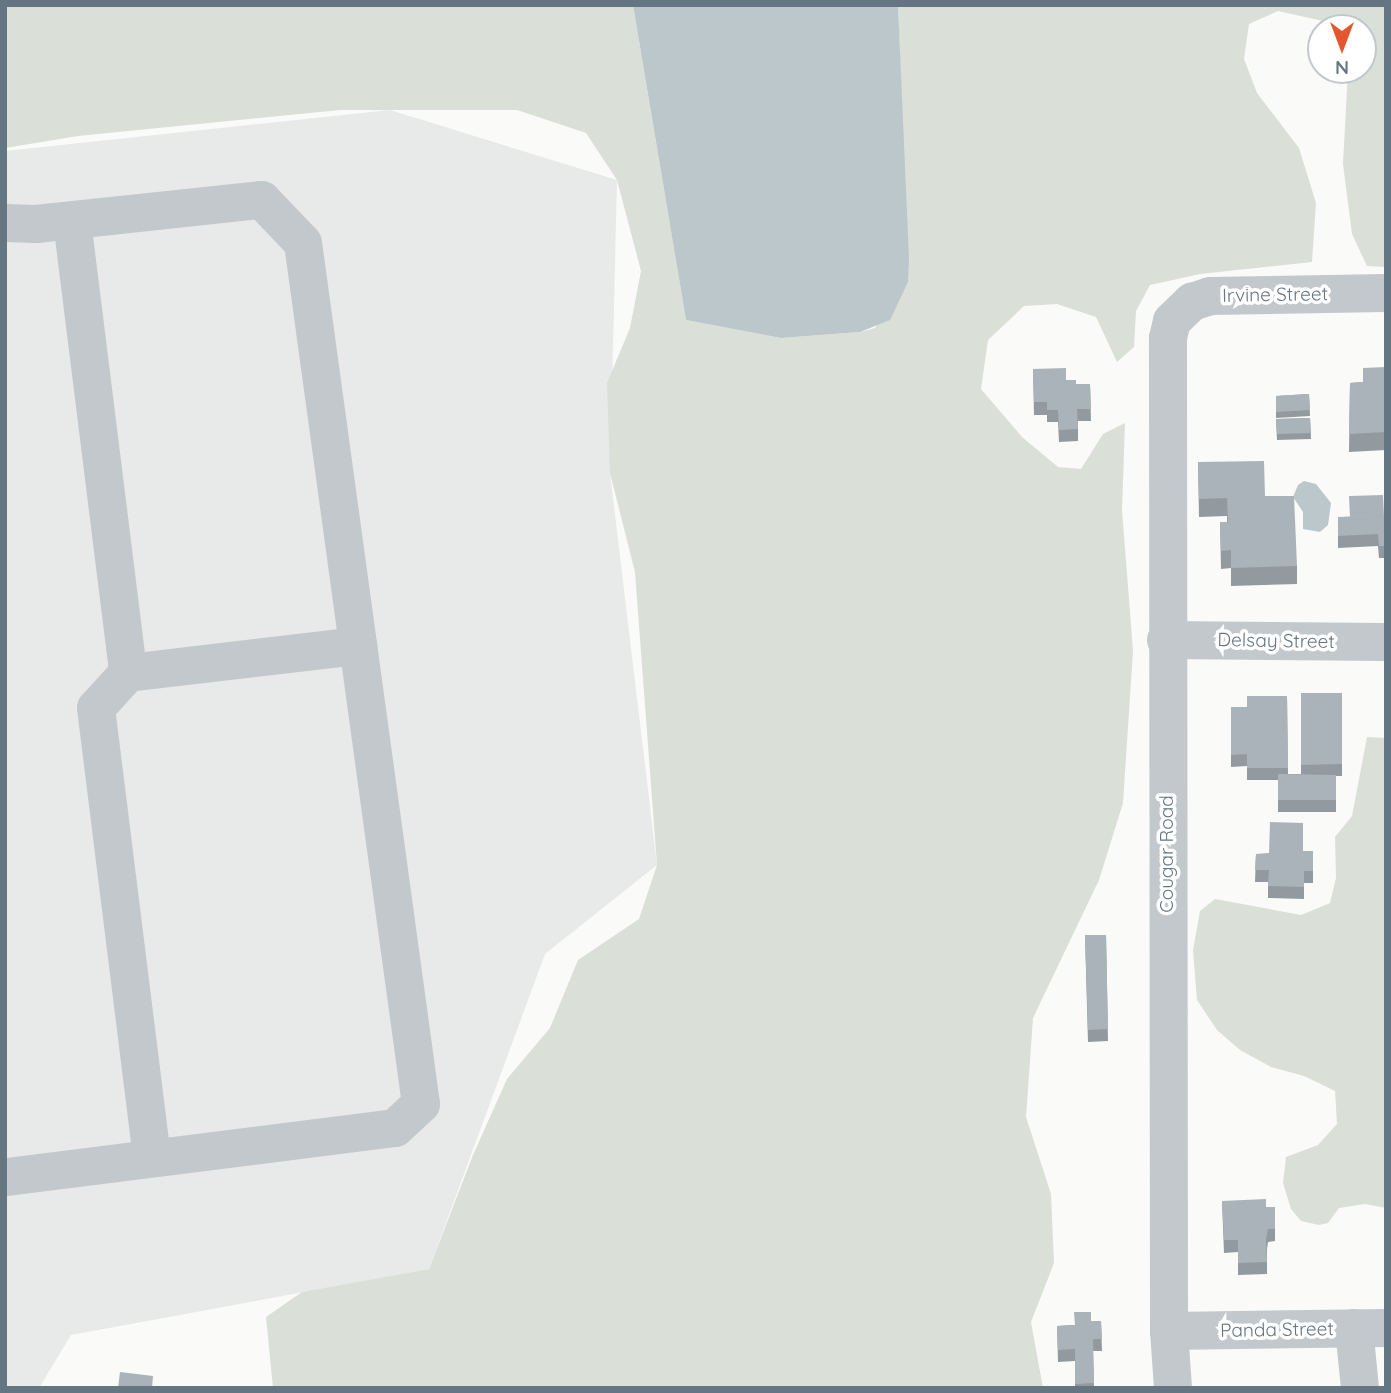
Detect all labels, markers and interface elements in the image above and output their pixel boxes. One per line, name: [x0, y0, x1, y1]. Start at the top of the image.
north arrow: [1307, 14, 1377, 84]
text: N: [1335, 56, 1349, 80]
street label: Irvine Street: [1222, 283, 1328, 307]
street label: Delsay Street: [1217, 629, 1335, 653]
street label: Cougar Road: [1156, 795, 1178, 913]
street label: Panda Street: [1220, 1318, 1334, 1342]

